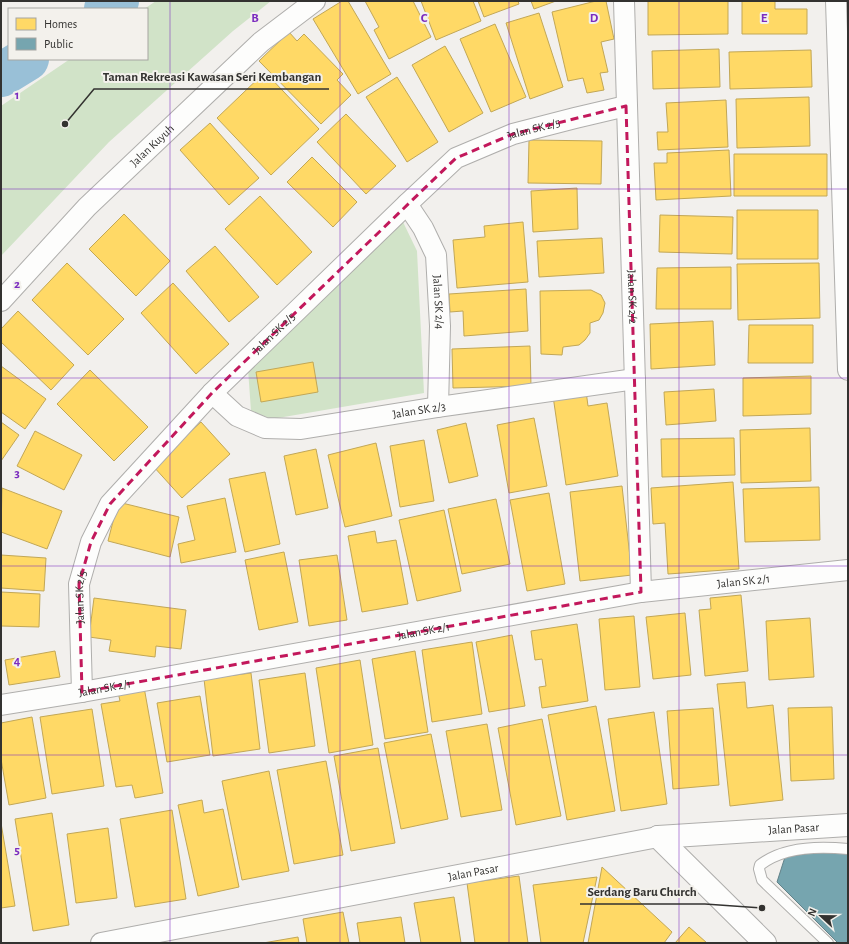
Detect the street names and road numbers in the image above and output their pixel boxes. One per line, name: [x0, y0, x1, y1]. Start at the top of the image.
street label: Jalan SK 2/5: [506, 116, 561, 142]
street label: Jalan Kuyuh: [128, 122, 176, 169]
street label: Jalan SK 2/2: [626, 270, 639, 325]
street label: Jalan SK 2/4: [431, 275, 446, 330]
street label: Jalan SK 2/5: [250, 310, 297, 356]
street label: Jalan SK 2/3: [392, 400, 446, 420]
street label: Jalan SK 2/5: [73, 569, 89, 624]
street label: Jalan SK 2/1: [717, 572, 770, 590]
street label: Jalan SK 2/1: [396, 620, 451, 641]
street label: Jalan SK 2/1: [78, 677, 132, 698]
street label: Jalan Pasar: [768, 821, 820, 836]
street label: Jalan Pasar: [447, 861, 500, 883]

